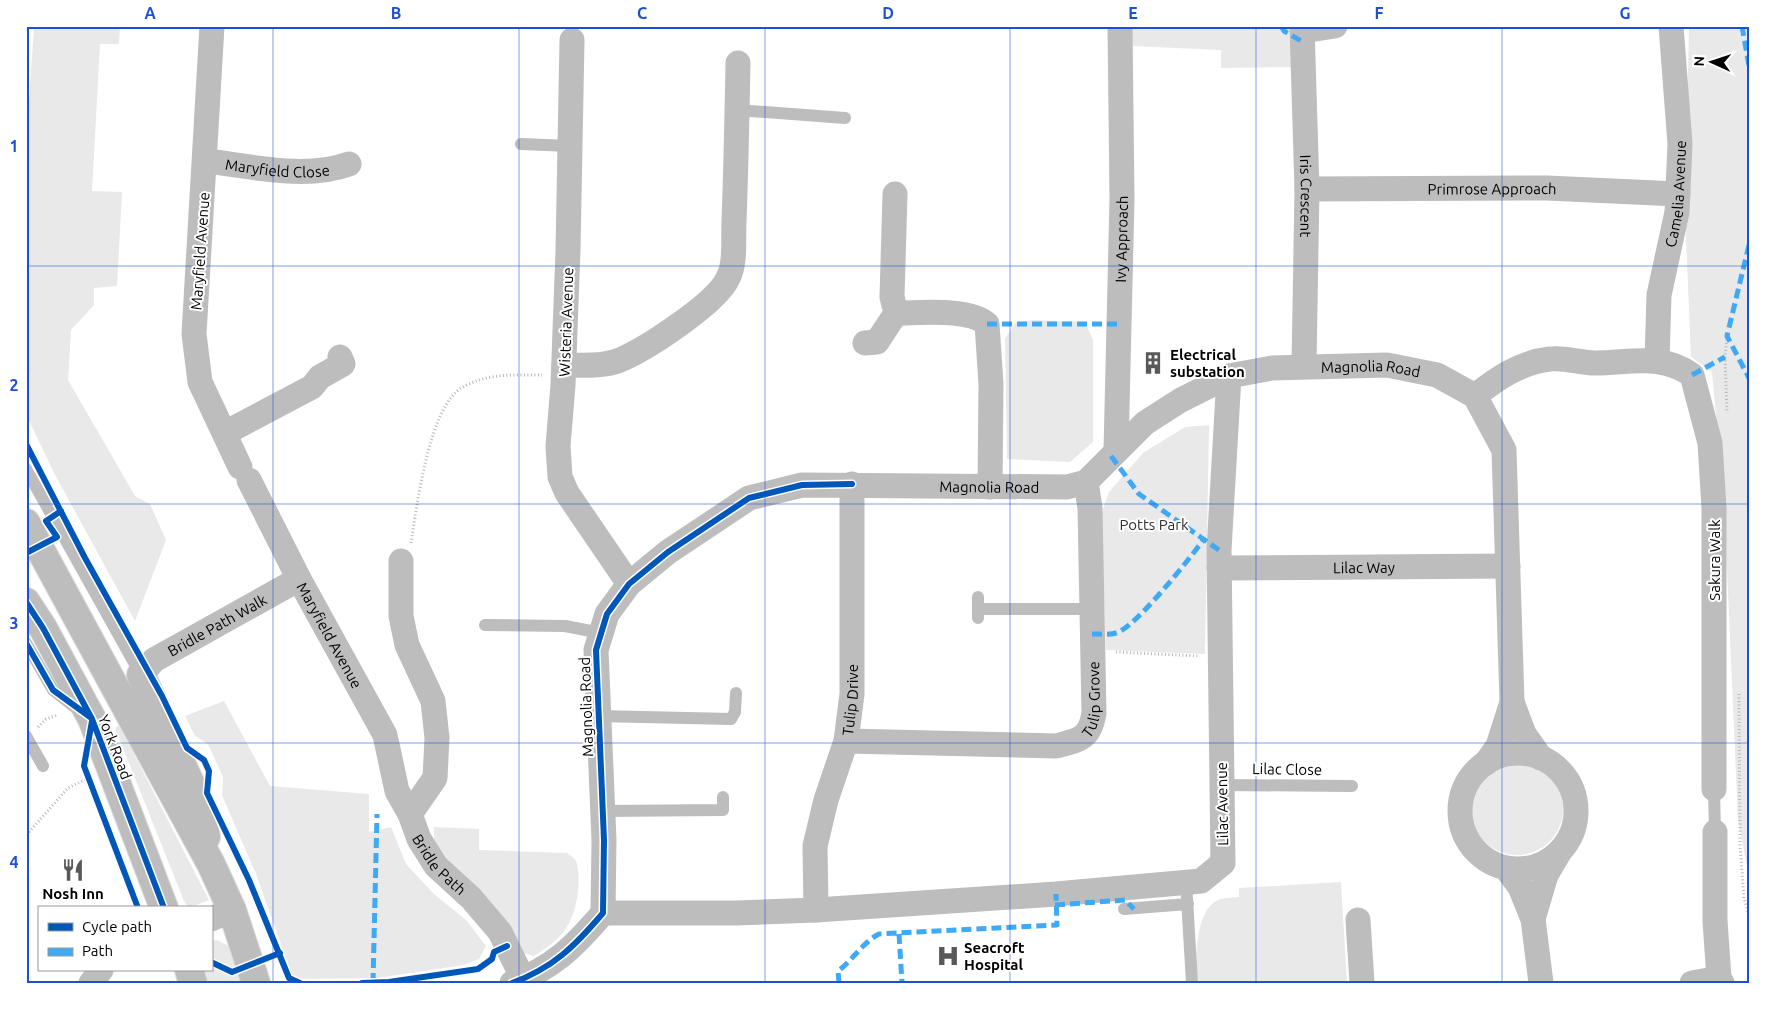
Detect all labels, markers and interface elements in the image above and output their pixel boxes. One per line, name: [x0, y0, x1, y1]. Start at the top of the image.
text: A: [144, 4, 156, 22]
text: B: [391, 4, 401, 22]
text: C: [637, 4, 647, 22]
text: D: [882, 4, 894, 22]
text: E: [1128, 4, 1138, 22]
text: F: [1375, 4, 1384, 22]
text: G: [1619, 4, 1631, 22]
north arrow: [1688, 38, 1738, 88]
text: N: [1691, 56, 1707, 67]
text: 1: [9, 137, 19, 155]
street label: Camelia Avenue: [1661, 140, 1689, 249]
street label: Iris Crescent: [1297, 154, 1316, 237]
street label: Maryfield Close: [224, 155, 331, 180]
street label: Primrose Approach: [1427, 179, 1557, 197]
street label: Maryfield Avenue: [187, 191, 213, 311]
street label: Ivy Approach: [1112, 195, 1131, 283]
street label: Wisteria Avenue: [556, 267, 576, 377]
place label: Electrical substation: [1170, 346, 1245, 380]
building icon: Electrical substation: [1140, 350, 1166, 376]
street label: Magnolia Road: [1321, 357, 1422, 380]
text: 2: [9, 376, 19, 394]
street label: Magnolia Road: [939, 478, 1039, 495]
park label: Potts Park: [1119, 516, 1189, 533]
street label: Sakura Walk: [1706, 519, 1723, 601]
street label: Lilac Way: [1333, 558, 1395, 576]
street label: Maryfield Avenue: [294, 579, 366, 691]
street label: Bridle Path Walk: [165, 590, 270, 659]
text: 3: [9, 614, 19, 632]
street label: Magnolia Road: [576, 657, 596, 757]
street label: Tulip Grove: [1078, 661, 1103, 741]
street label: Tulip Drive: [838, 664, 861, 737]
street label: York Road: [95, 712, 135, 782]
street label: Lilac Close: [1252, 760, 1322, 778]
street label: Lilac Avenue: [1213, 762, 1231, 846]
street label: Bridle Path: [409, 831, 470, 898]
text: 4: [9, 853, 19, 871]
restaurant icon: Nosh Inn: [60, 857, 86, 883]
place label: Nosh Inn: [42, 885, 104, 902]
legend: [38, 906, 212, 972]
text: Cycle path: [82, 918, 152, 935]
place label: Seacroft Hospital: [964, 939, 1025, 973]
text: Path: [82, 942, 113, 959]
hospital icon: Seacroft Hospital: [935, 943, 961, 969]

